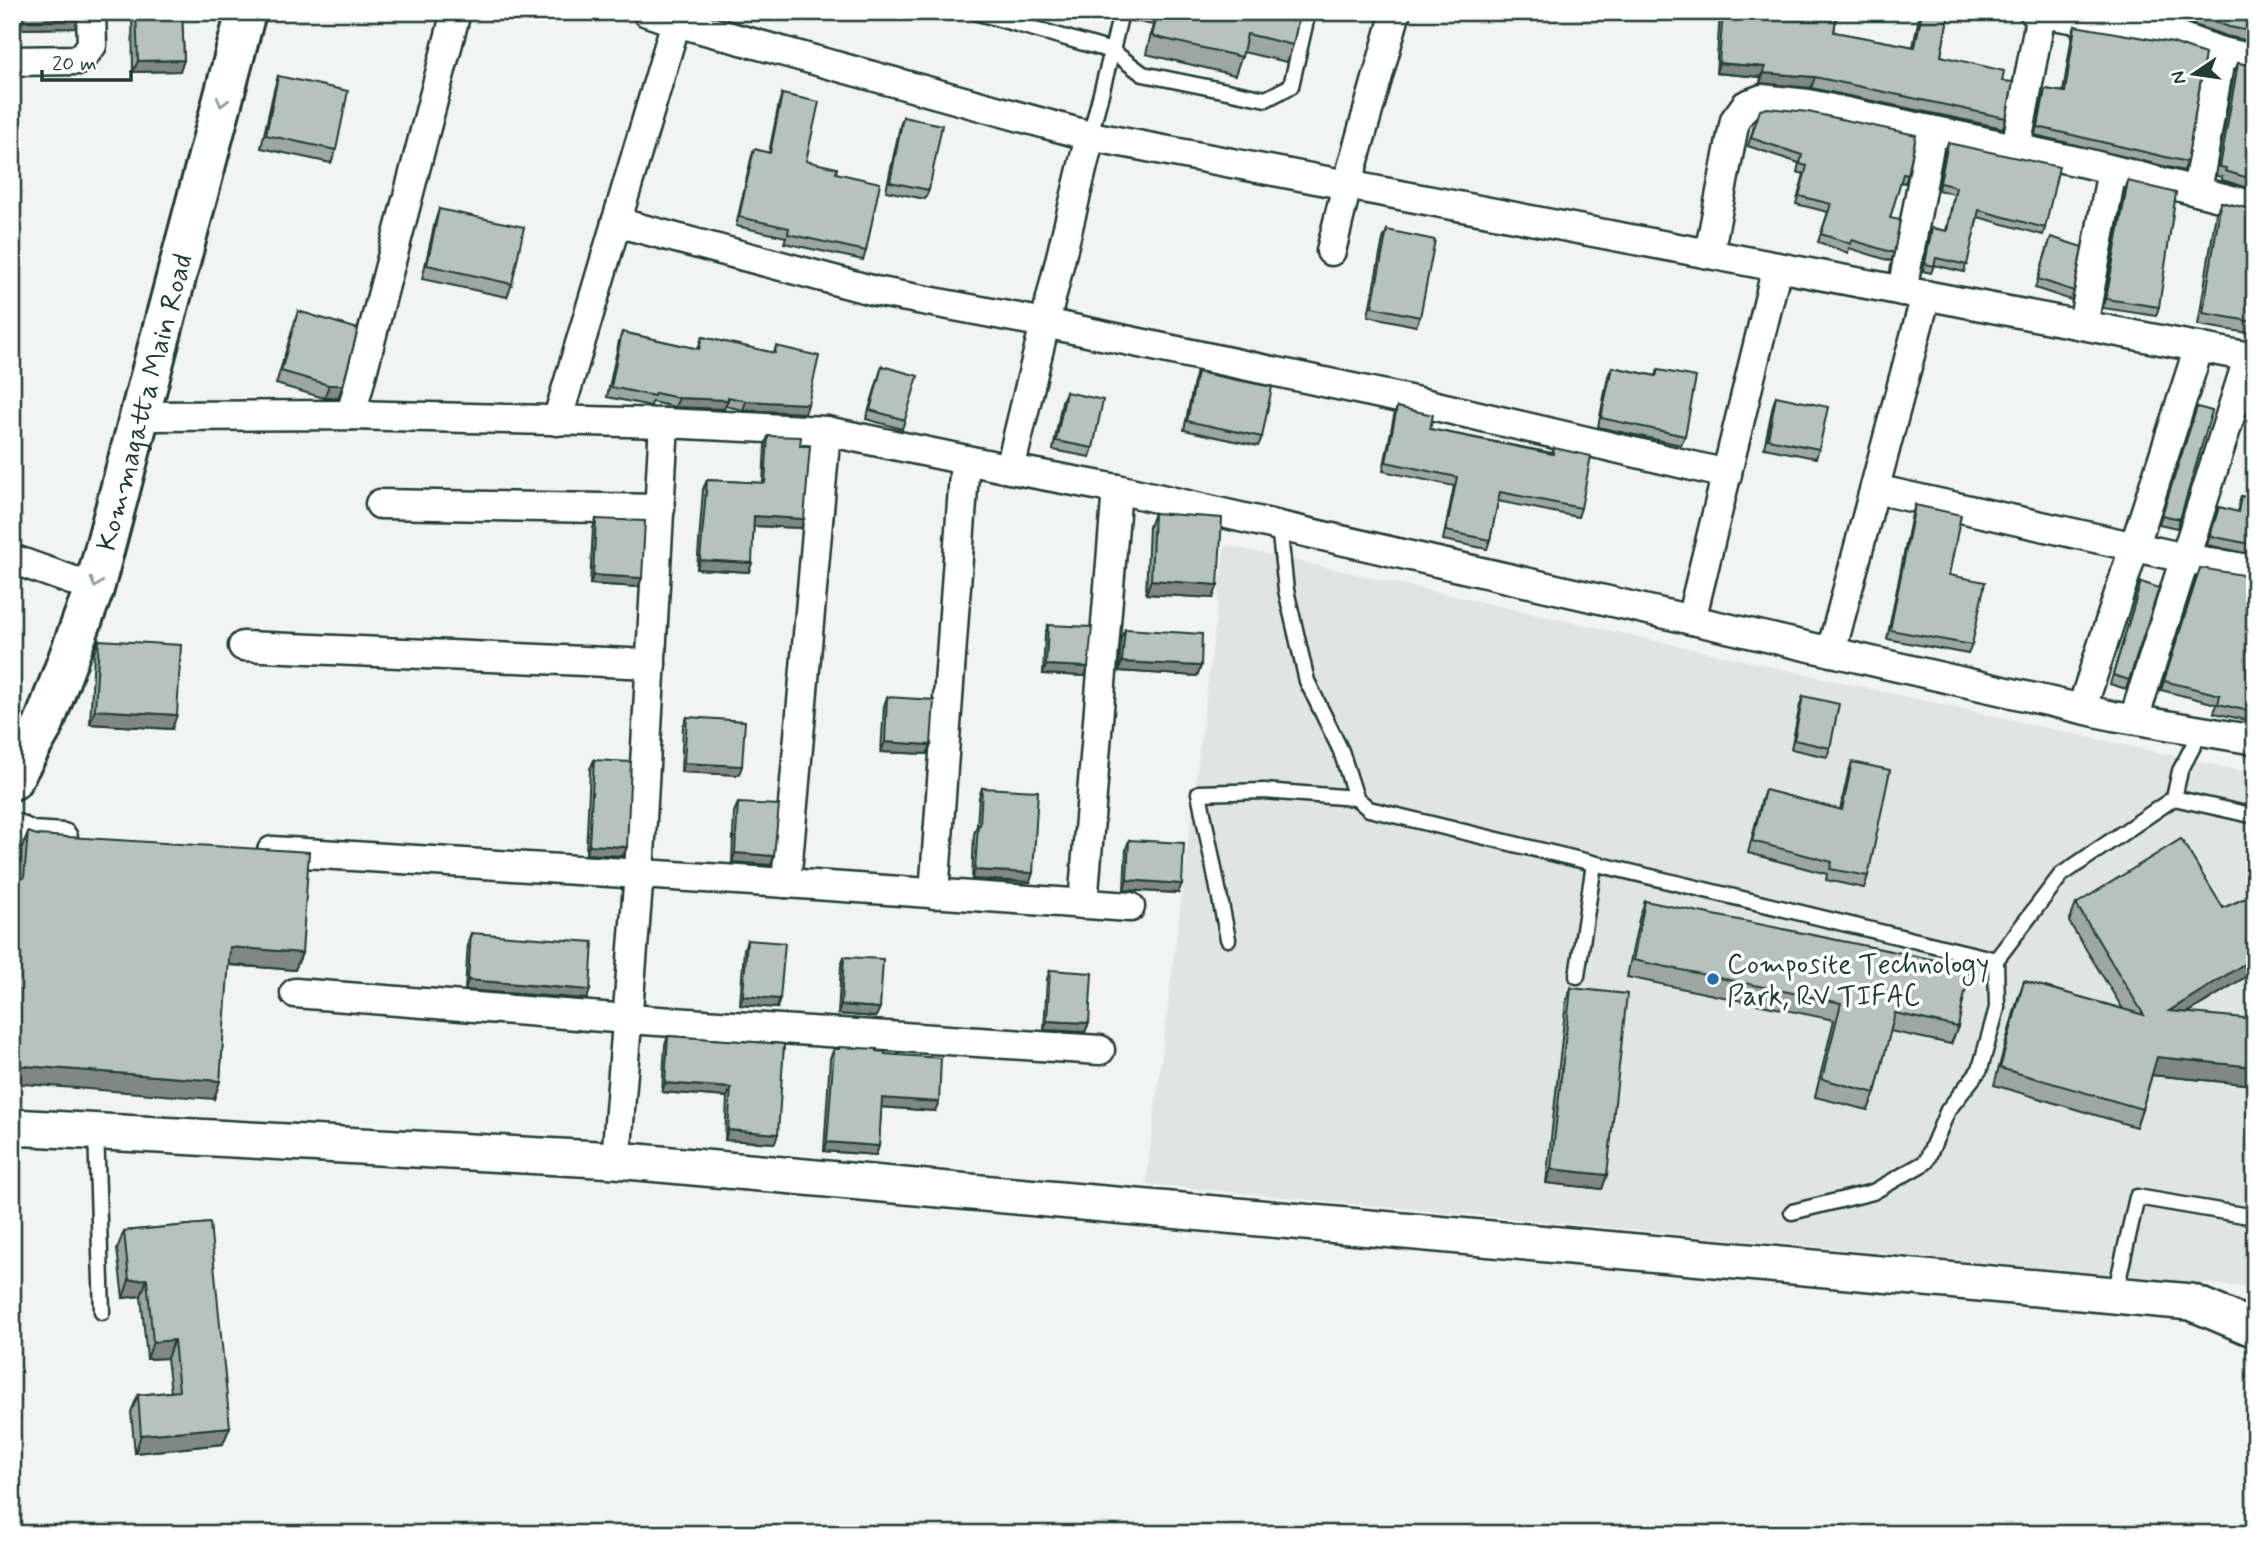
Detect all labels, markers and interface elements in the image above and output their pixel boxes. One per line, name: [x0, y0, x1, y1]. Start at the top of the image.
scale bar: [42, 38, 131, 82]
north arrow: [2158, 38, 2228, 108]
text: 20 m: [52, 50, 97, 78]
text: N: [2165, 69, 2193, 86]
one-way arrow: [216, 96, 230, 108]
street label: Kommagatta Main Road: [89, 250, 203, 555]
one-way arrow: [90, 576, 104, 588]
place label: Composite Technology Park, RV TIFAC: [1727, 947, 1989, 1016]
marker: Composite Technology Park, RV TIFAC: [1705, 971, 1721, 987]

